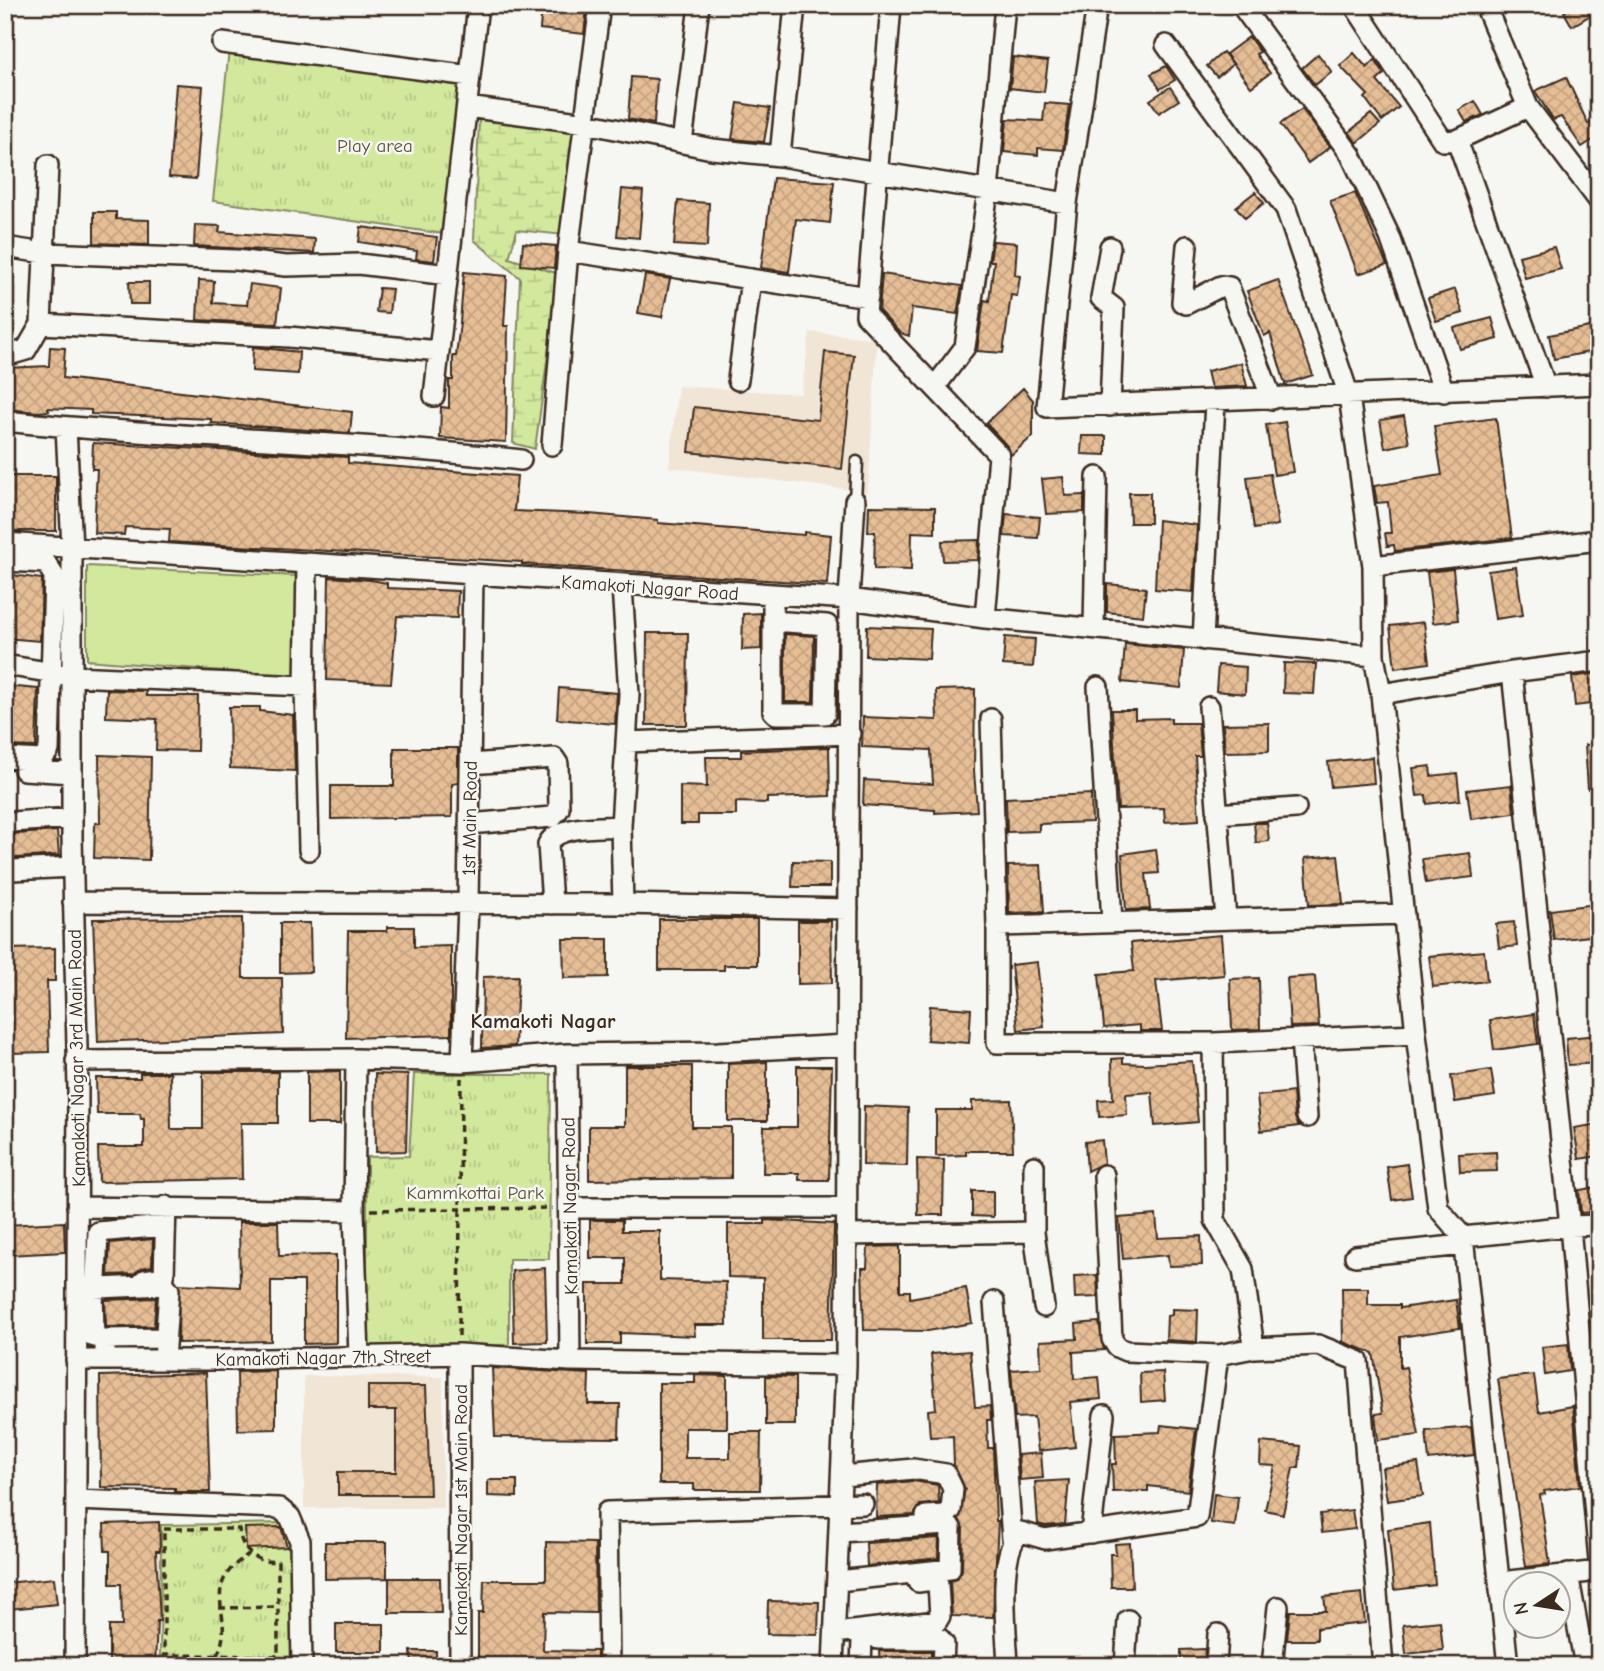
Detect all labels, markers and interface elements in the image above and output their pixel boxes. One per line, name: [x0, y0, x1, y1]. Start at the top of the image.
park label: Play area: [337, 135, 413, 157]
street label: Kamakoti Nagar Road: [560, 571, 739, 605]
street label: 1st Main Road: [458, 760, 482, 876]
street label: Kamakoti Nagar 3rd Main Road: [64, 929, 90, 1187]
district label: Kamakoti Nagar: [470, 1009, 616, 1033]
street label: Kamakoti Nagar Road: [557, 1117, 583, 1295]
park label: Kammkottai Park: [406, 1182, 545, 1204]
street label: Kamakoti Nagar 7th Street: [215, 1345, 431, 1371]
street label: Kamakoti Nagar 1st Main Road: [450, 1384, 472, 1636]
north arrow: [1502, 1570, 1572, 1640]
text: N: [1509, 1600, 1533, 1617]

